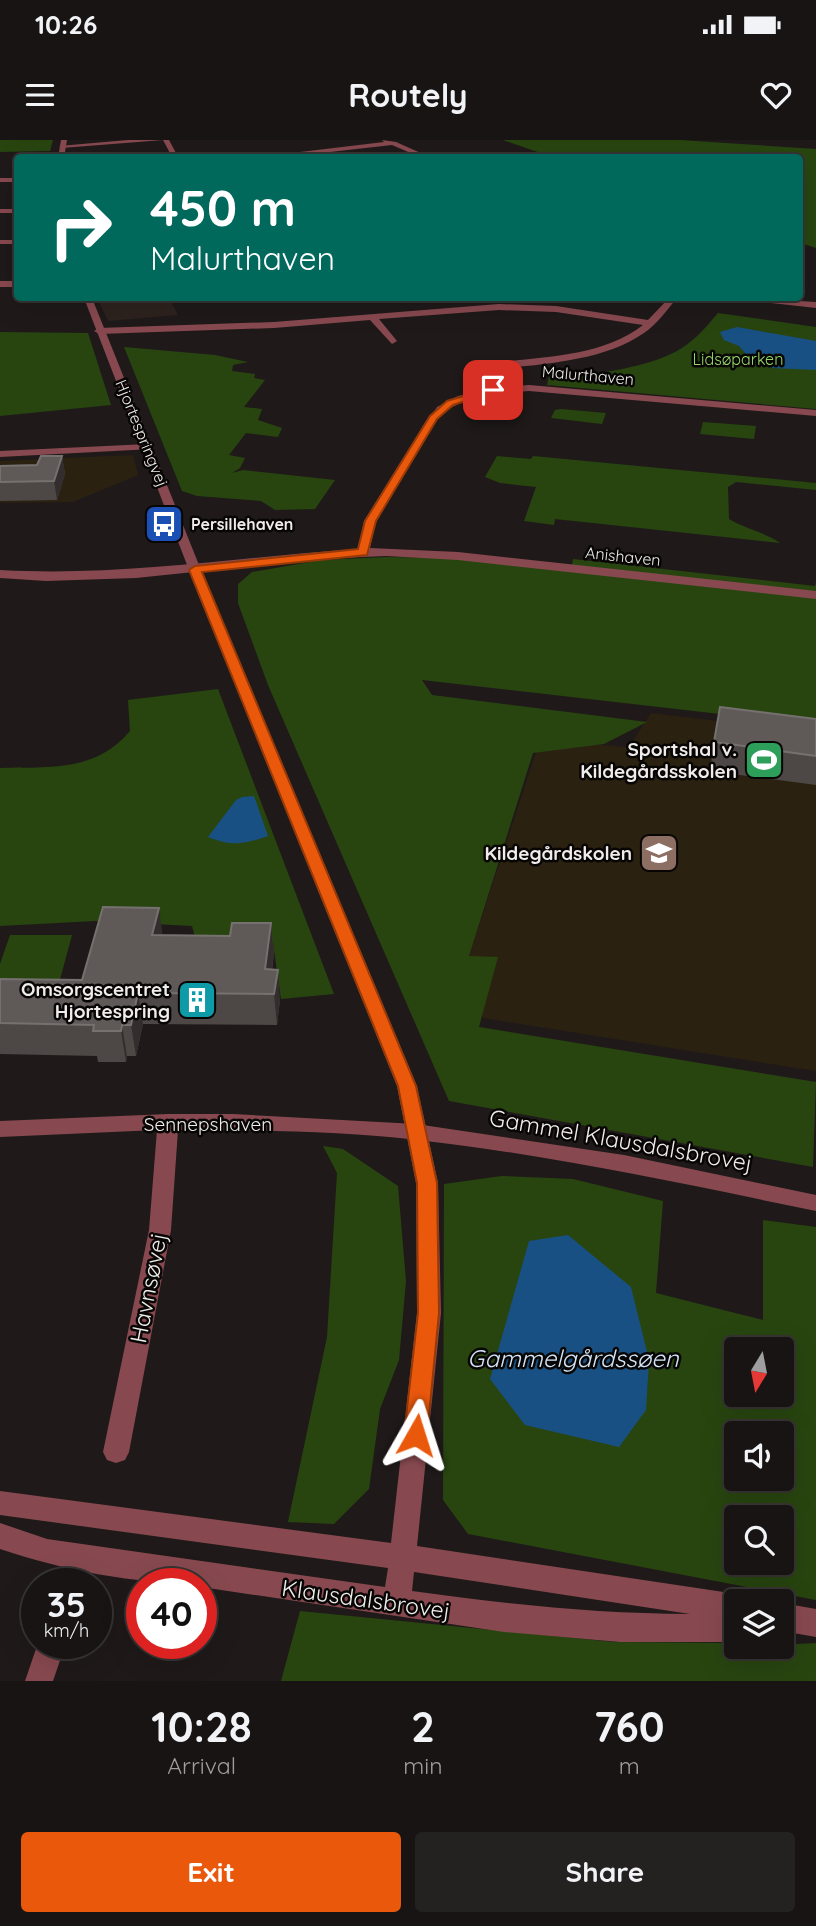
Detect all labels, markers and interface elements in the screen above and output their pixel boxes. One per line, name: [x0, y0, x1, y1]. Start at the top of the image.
text: 10:26: [35, 8, 97, 41]
text: Routely: [348, 75, 468, 115]
icon: menu: [21, 76, 59, 114]
icon: heart: [757, 76, 795, 114]
text: 450 m: [150, 177, 296, 238]
icon: right: [35, 182, 126, 273]
text: Malurthaven: [150, 238, 335, 278]
park label: Lidsøparken: [693, 349, 783, 369]
pin: [463, 360, 523, 420]
street label: Malurthaven: [541, 361, 635, 389]
icon: arrive: [474, 371, 512, 409]
street label: Hjortespringvej: [111, 376, 173, 490]
bus stop icon: Persillehaven: [143, 503, 185, 545]
place label: Persillehaven: [191, 514, 293, 534]
street label: Anishaven: [584, 542, 662, 570]
place label: Sportshal v. Kildegårdsskolen: [580, 737, 737, 783]
sports icon: Sportshal v. Kildegårdsskolen: [743, 739, 785, 781]
school or university icon: Kildegårdskolen: [638, 832, 680, 874]
place label: Kildegårdskolen: [484, 841, 632, 865]
place label: Omsorgscentret Hjortespring: [21, 977, 170, 1023]
building icon: Omsorgscentret Hjortespring: [176, 979, 218, 1021]
street label: Gammel Klausdalsbrovej: [487, 1103, 755, 1177]
street label: Sennepshaven: [144, 1112, 272, 1136]
street label: Havnsøvej: [123, 1230, 173, 1346]
north arrow: [724, 1337, 794, 1407]
map controls: [724, 1337, 794, 1659]
water label: Gammelgårdssøen: [467, 1343, 680, 1373]
position arrow: [379, 1398, 453, 1472]
button: sound: [724, 1421, 794, 1491]
button: search: [724, 1505, 794, 1575]
speed limit sign: 40: [126, 1568, 217, 1659]
street label: Klausdalsbrovej: [280, 1573, 452, 1625]
text: 35: [47, 1582, 86, 1626]
button: layers: [724, 1589, 794, 1659]
text: km/h: [44, 1619, 89, 1642]
text: 10:28: [151, 1700, 252, 1753]
text: 2: [411, 1700, 435, 1753]
text: 760: [594, 1700, 665, 1753]
text: Arrival: [167, 1751, 236, 1780]
text: min: [403, 1751, 442, 1780]
text: m: [619, 1751, 640, 1780]
button: Exit: [21, 1832, 401, 1912]
button: Share: [415, 1832, 795, 1912]

